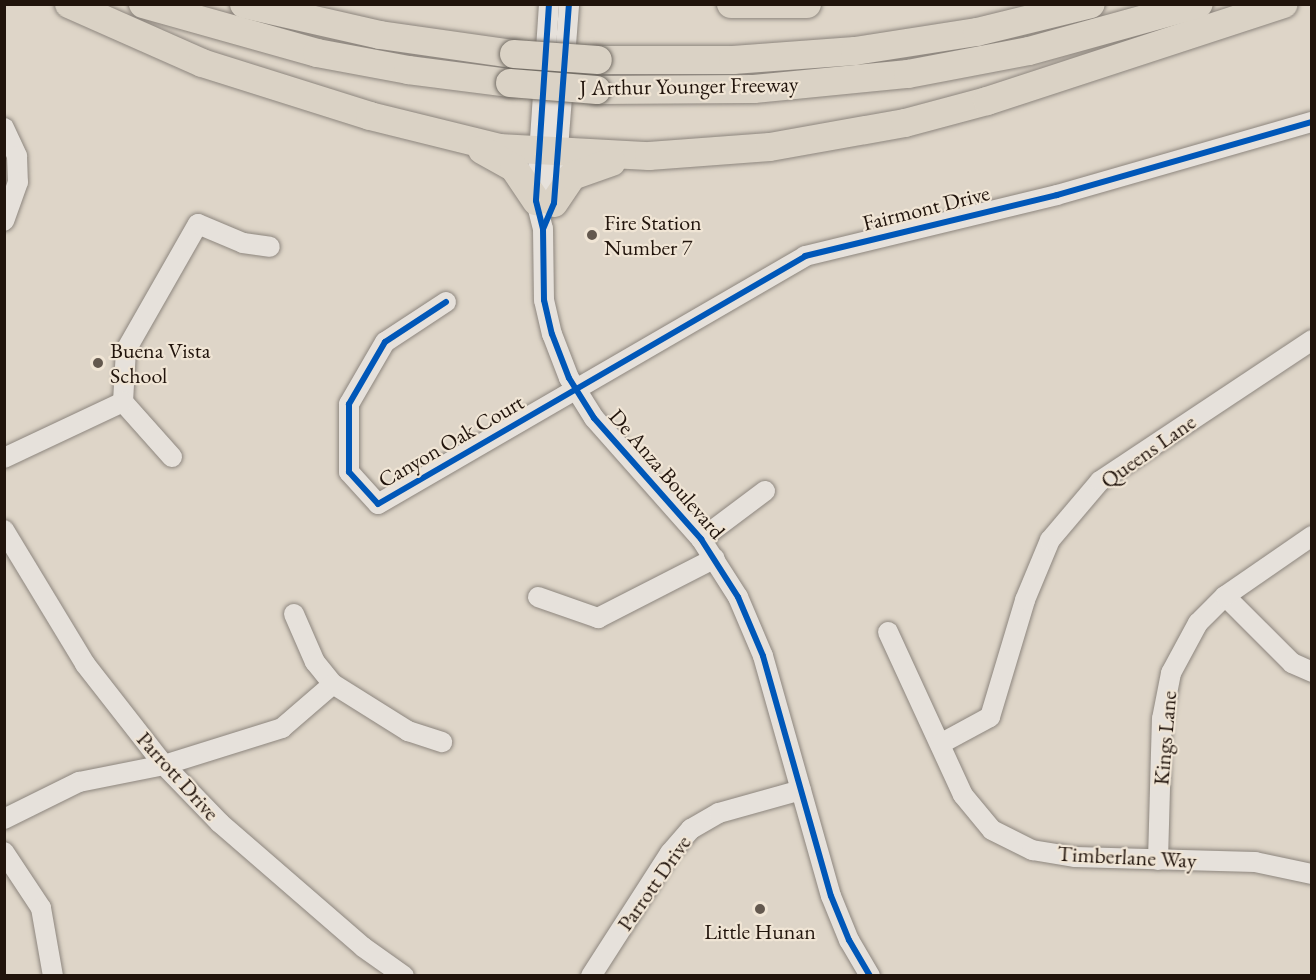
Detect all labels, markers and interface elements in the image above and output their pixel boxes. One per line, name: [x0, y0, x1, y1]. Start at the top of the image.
street label: J Arthur Younger Freeway: [579, 71, 799, 101]
street label: Fairmont Drive: [860, 179, 992, 237]
place label: Fire Station Number 7: [604, 209, 702, 260]
marker: Fire Station Number 7: [585, 228, 599, 242]
place label: Buena Vista School: [110, 337, 210, 388]
marker: Buena Vista School: [91, 356, 105, 370]
street label: Canyon Oak Court: [373, 389, 529, 493]
street label: De Anza Boulevard: [603, 404, 731, 544]
street label: Queens Lane: [1095, 409, 1201, 493]
street label: Kings Lane: [1148, 690, 1182, 786]
street label: Parrott Drive: [131, 726, 225, 826]
street label: Parrott Drive: [611, 830, 697, 936]
street label: Timberlane Way: [1057, 840, 1197, 874]
marker: Little Hunan: [753, 902, 767, 916]
place label: Little Hunan: [704, 919, 816, 945]

